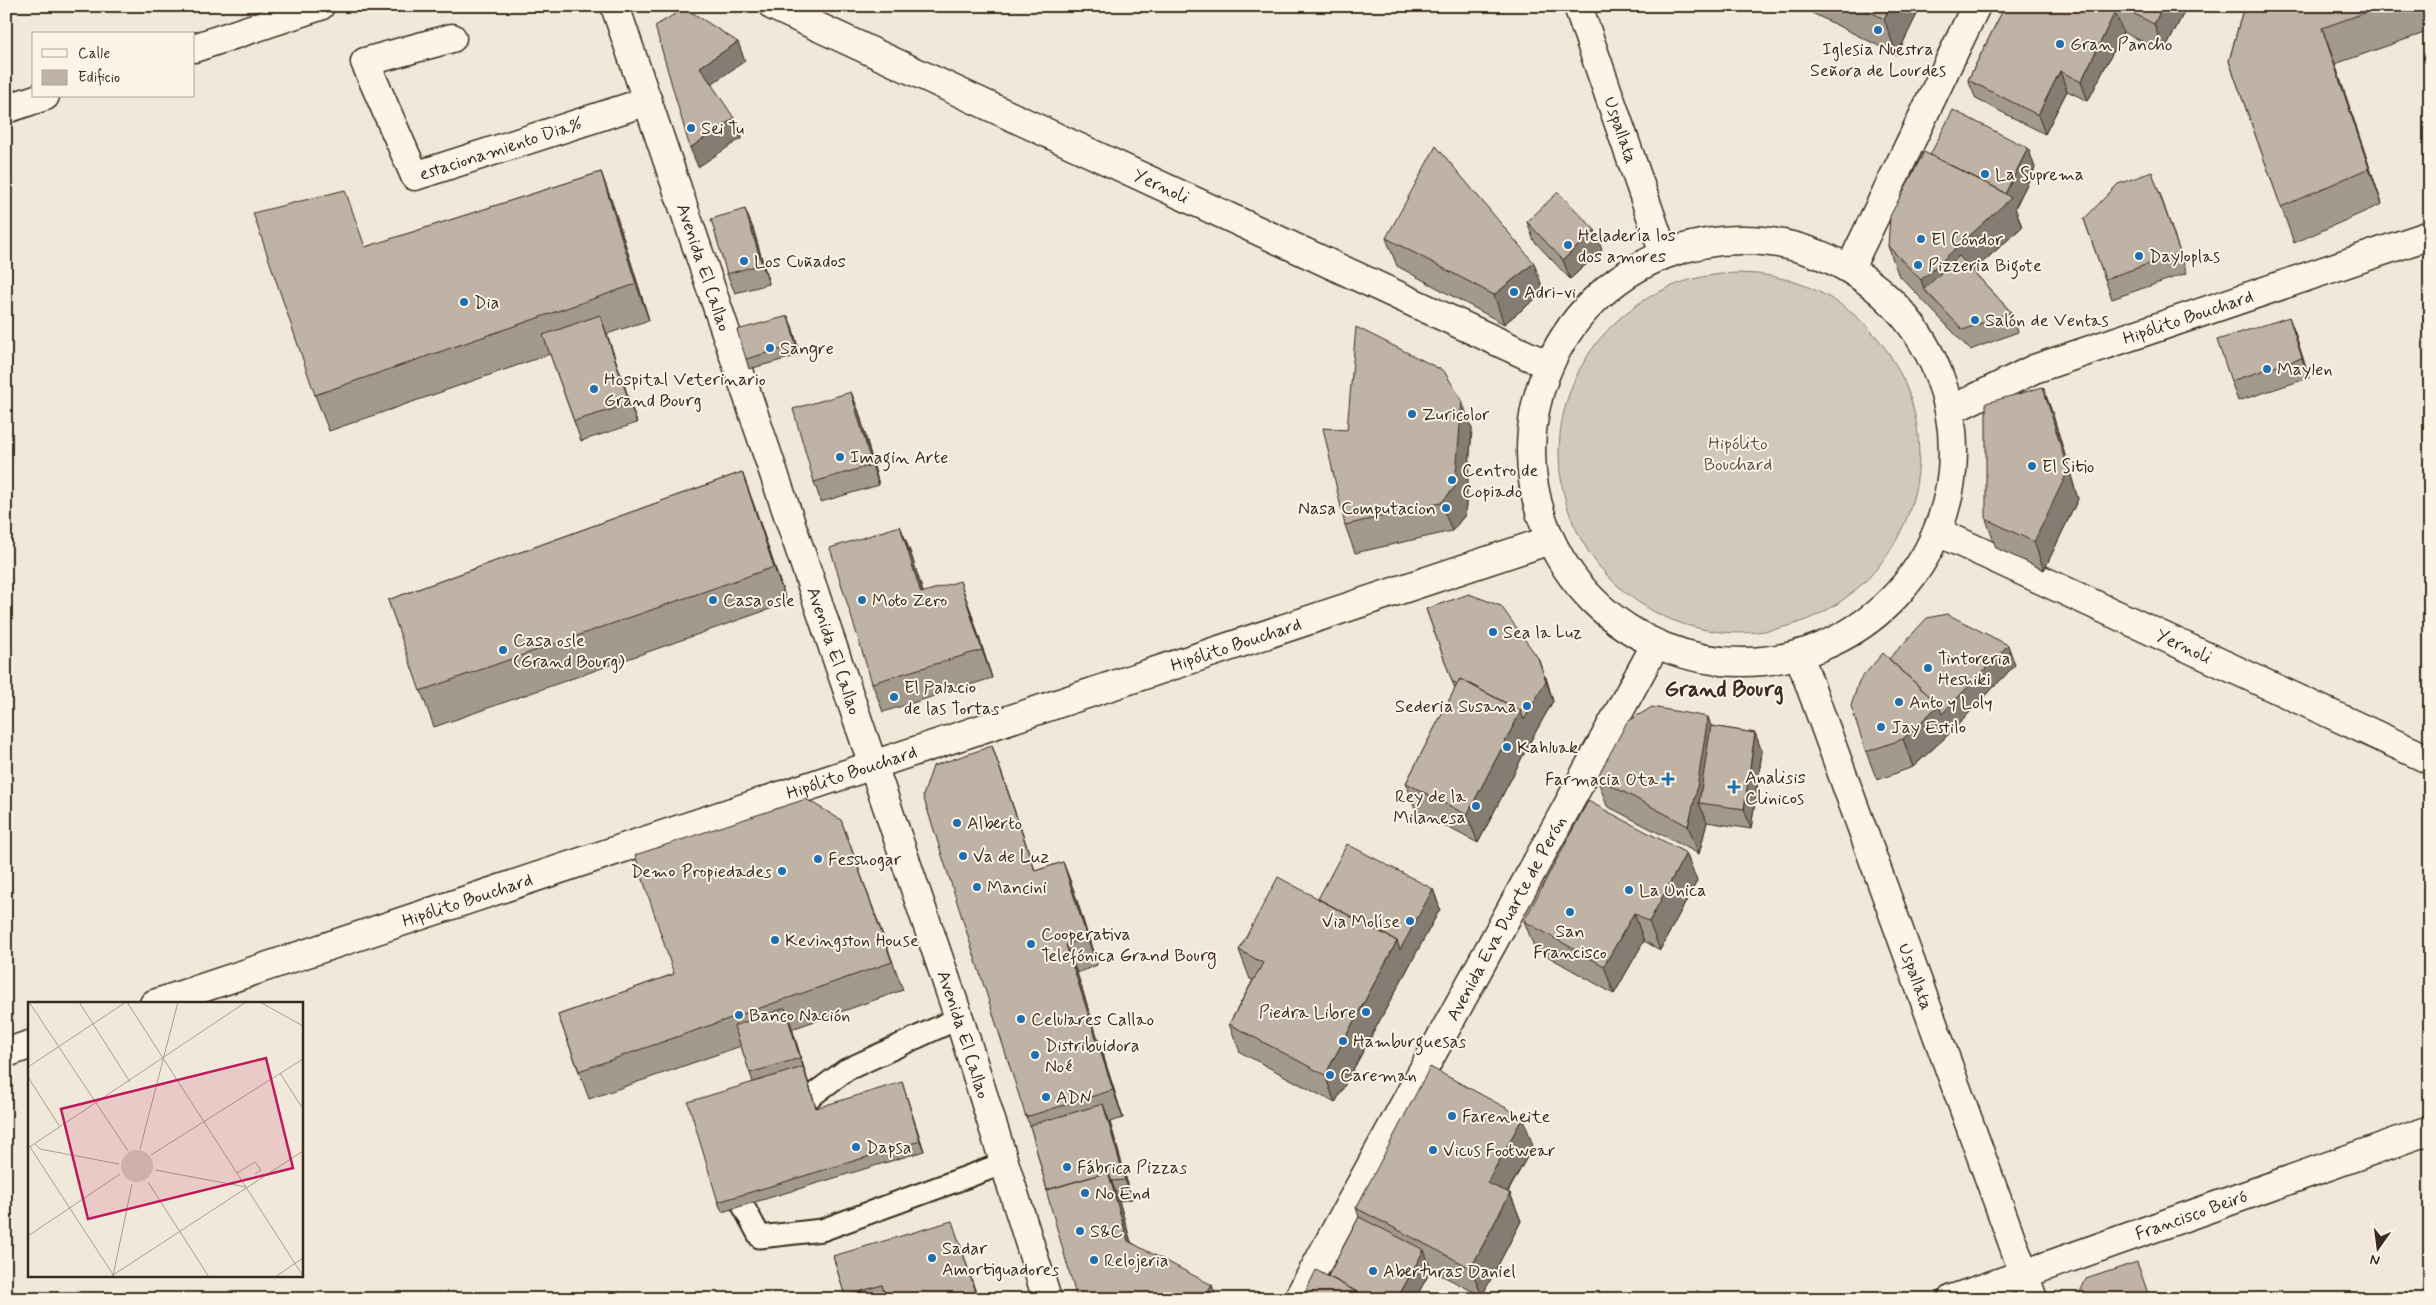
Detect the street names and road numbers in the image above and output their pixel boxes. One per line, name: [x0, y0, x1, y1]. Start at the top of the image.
street label: Uspallata: [1597, 93, 1643, 167]
street label: estacionamiento Dia%: [416, 112, 586, 187]
street label: Yernoli: [1129, 164, 1193, 210]
street label: Avenida El Callao: [670, 201, 736, 335]
street label: Hipólito Bouchard: [2120, 285, 2257, 351]
street label: Avenida El Callao: [800, 584, 866, 718]
street label: Hipólito Bouchard: [1168, 613, 1305, 678]
street label: Yernoli: [2152, 624, 2215, 670]
street label: Hipólito Bouchard: [783, 740, 920, 806]
street label: Avenida Eva Duarte de Perón: [1441, 812, 1573, 1025]
street label: Hipólito Bouchard: [399, 868, 536, 934]
street label: Uspallata: [1892, 940, 1938, 1013]
street label: Avenida El Callao: [931, 967, 995, 1102]
street label: Francisco Beiró: [2132, 1185, 2251, 1247]

